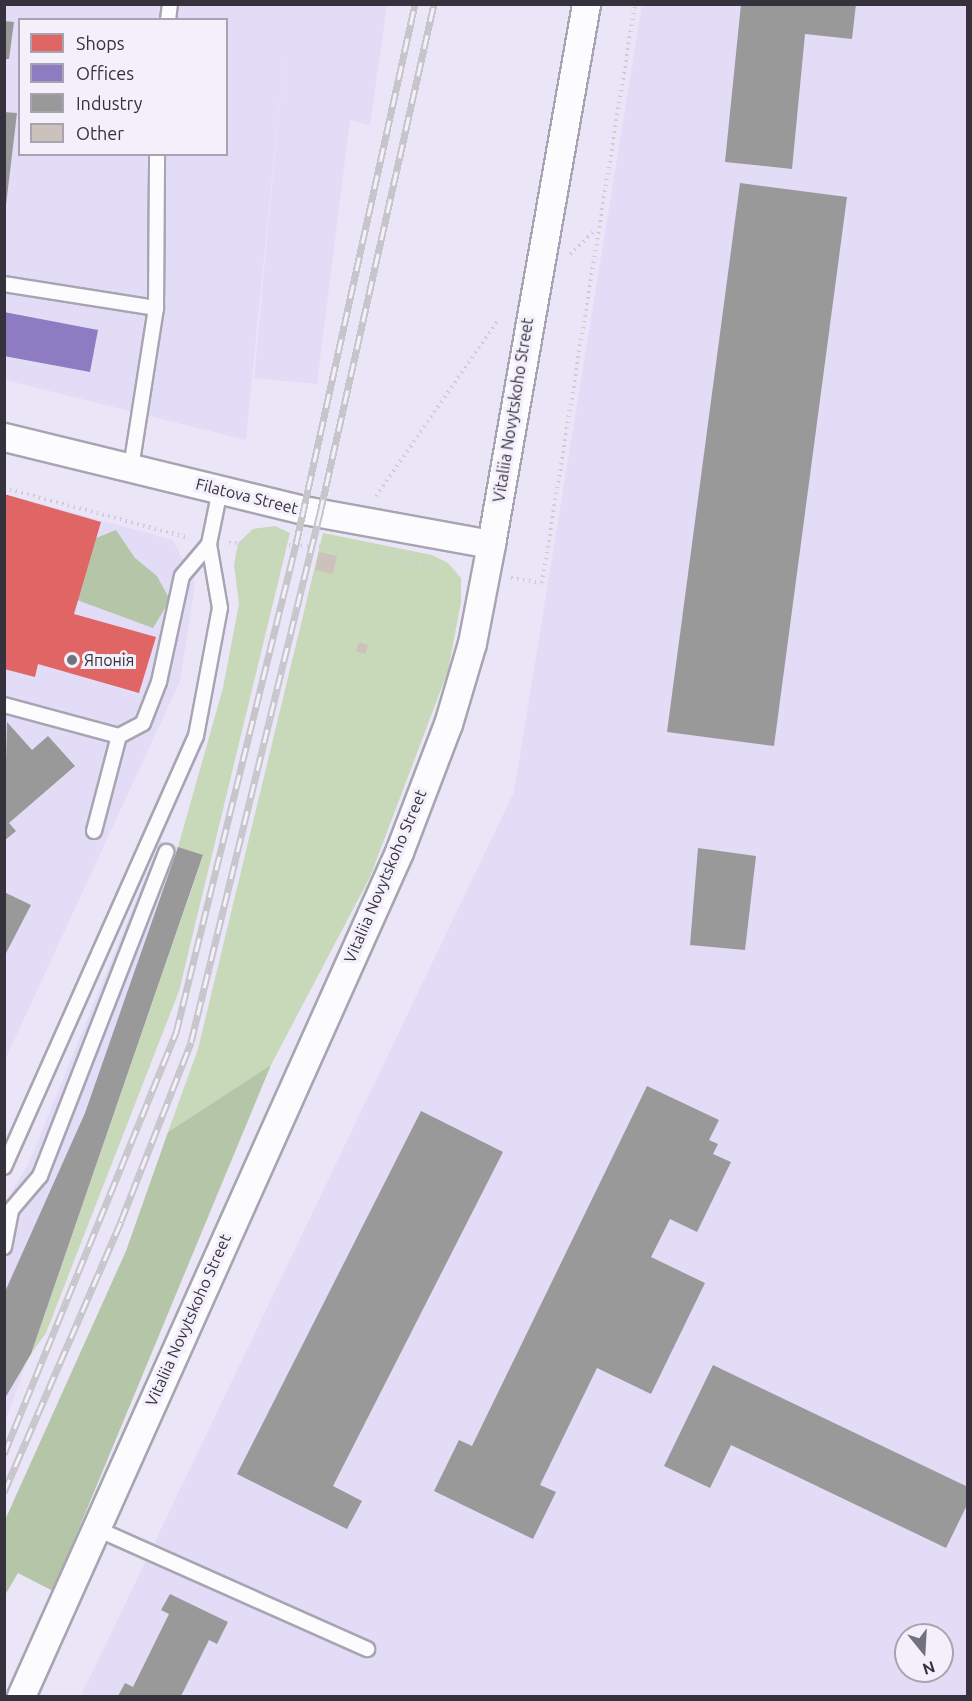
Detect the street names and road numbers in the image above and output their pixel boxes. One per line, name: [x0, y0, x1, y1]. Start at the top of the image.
street label: Vitaliia Novytskoho Street: [489, 316, 537, 504]
street label: Filatova Street: [194, 474, 300, 518]
street label: Vitaliia Novytskoho Street: [340, 786, 430, 966]
street label: Vitaliia Novytskoho Street: [141, 1231, 235, 1409]

